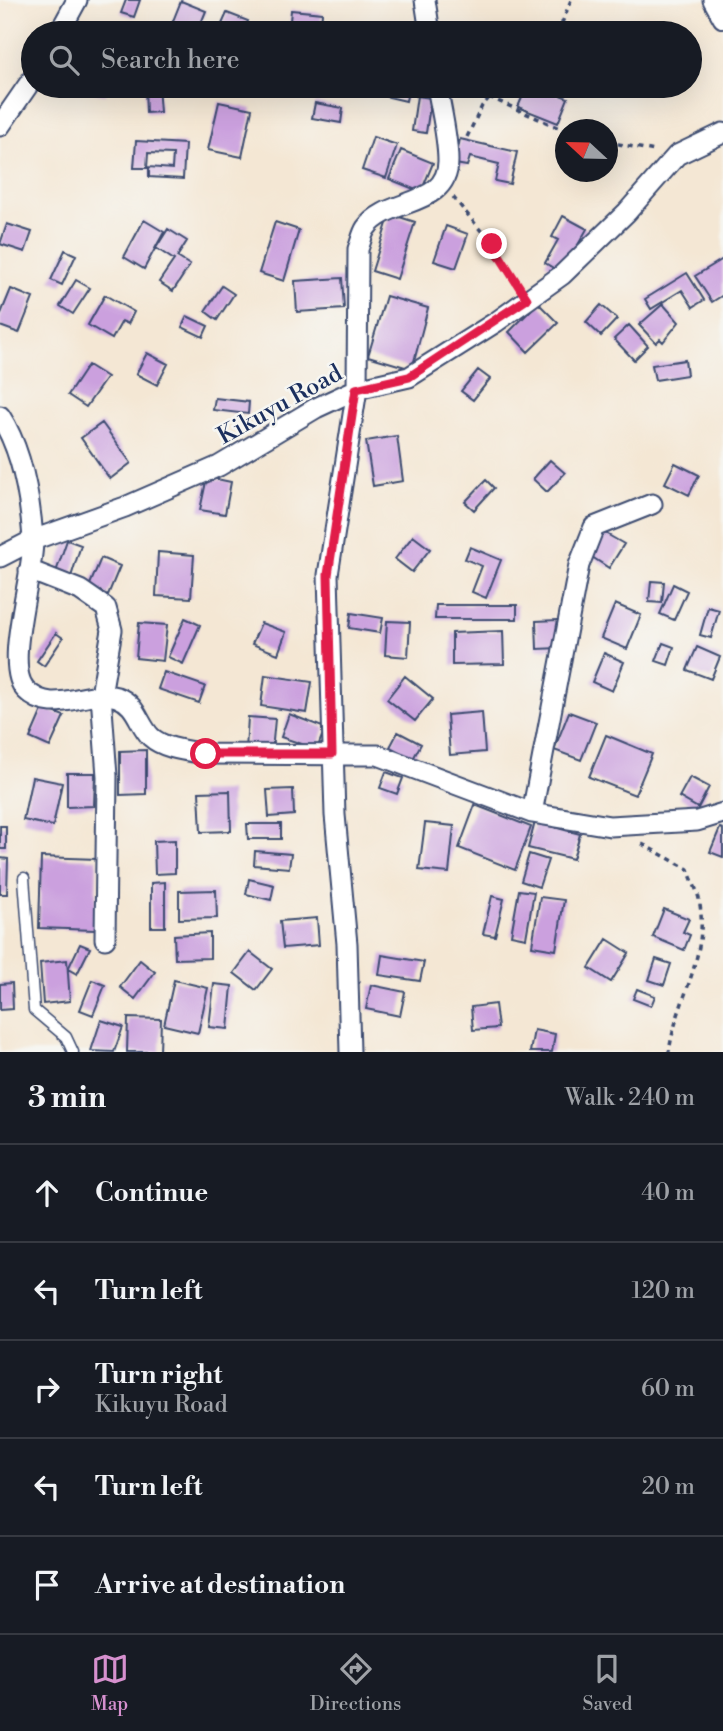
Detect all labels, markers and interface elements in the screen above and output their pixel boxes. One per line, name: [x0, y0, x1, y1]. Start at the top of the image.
search box: [21, 21, 702, 98]
icon: search: [45, 41, 83, 79]
text: Search here: [101, 44, 240, 76]
north arrow: [555, 119, 618, 182]
route end: [476, 228, 507, 259]
street label: Kikuyu Road: [212, 358, 348, 452]
route start: [190, 738, 221, 769]
text: 3 min: [28, 1079, 106, 1117]
text: Walk · 240 m: [565, 1084, 695, 1112]
icon: ahead: [28, 1174, 66, 1212]
text: Continue: [95, 1177, 208, 1209]
text: 40 m: [641, 1179, 695, 1207]
icon: left: [28, 1272, 66, 1310]
text: Turn left: [95, 1275, 203, 1307]
text: 120 m: [631, 1277, 695, 1305]
text: Turn right: [95, 1359, 223, 1391]
icon: right: [28, 1370, 66, 1408]
text: 60 m: [641, 1375, 695, 1403]
text: Kikuyu Road: [95, 1391, 228, 1419]
icon: left: [28, 1468, 66, 1506]
text: Turn left: [95, 1471, 203, 1503]
text: 20 m: [642, 1473, 695, 1501]
icon: arrive: [28, 1566, 66, 1604]
text: Arrive at destination: [95, 1569, 345, 1601]
tab: Map: [91, 1650, 129, 1716]
tab: Directions: [310, 1650, 401, 1716]
tab: Saved: [583, 1650, 632, 1716]

